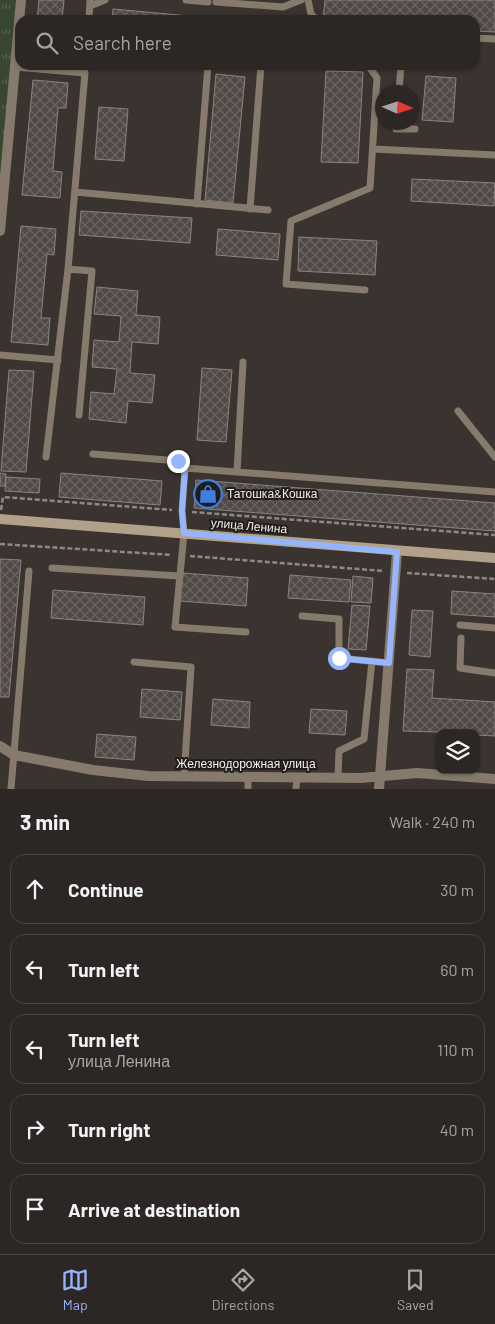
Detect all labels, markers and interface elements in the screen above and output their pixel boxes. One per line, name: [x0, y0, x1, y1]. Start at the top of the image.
search box: [15, 15, 480, 70]
icon: search: [33, 29, 61, 57]
text: Search here: [73, 31, 172, 54]
north arrow: [375, 85, 420, 130]
route end: [167, 450, 190, 473]
shop icon: Татошка&Кошка: [193, 479, 223, 509]
place label: Татошка&Кошка: [227, 486, 318, 500]
street label: улица Ленина: [210, 515, 288, 536]
route start: [328, 647, 351, 670]
map controls: [435, 729, 480, 774]
button: layers: [435, 729, 480, 774]
street label: Железнодорожная улица: [176, 756, 316, 771]
text: 3 min: [20, 809, 70, 834]
text: Walk · 240 m: [389, 812, 475, 831]
icon: ahead: [21, 875, 49, 903]
text: Continue: [68, 878, 144, 901]
text: 30 m: [440, 880, 474, 899]
icon: left: [21, 955, 49, 983]
text: Turn left: [68, 958, 139, 981]
text: 60 m: [440, 960, 474, 979]
text: Turn left: [68, 1028, 139, 1051]
icon: left: [21, 1035, 49, 1063]
text: 110 m: [437, 1040, 474, 1059]
text: улица Ленина: [68, 1051, 170, 1070]
icon: right: [21, 1115, 49, 1143]
text: Turn right: [68, 1118, 150, 1141]
text: 40 m: [440, 1120, 474, 1139]
icon: arrive: [21, 1195, 49, 1223]
text: Arrive at destination: [68, 1198, 240, 1221]
tab: Map: [61, 1266, 89, 1313]
tab: Directions: [212, 1266, 274, 1313]
tab: Saved: [397, 1266, 434, 1313]

